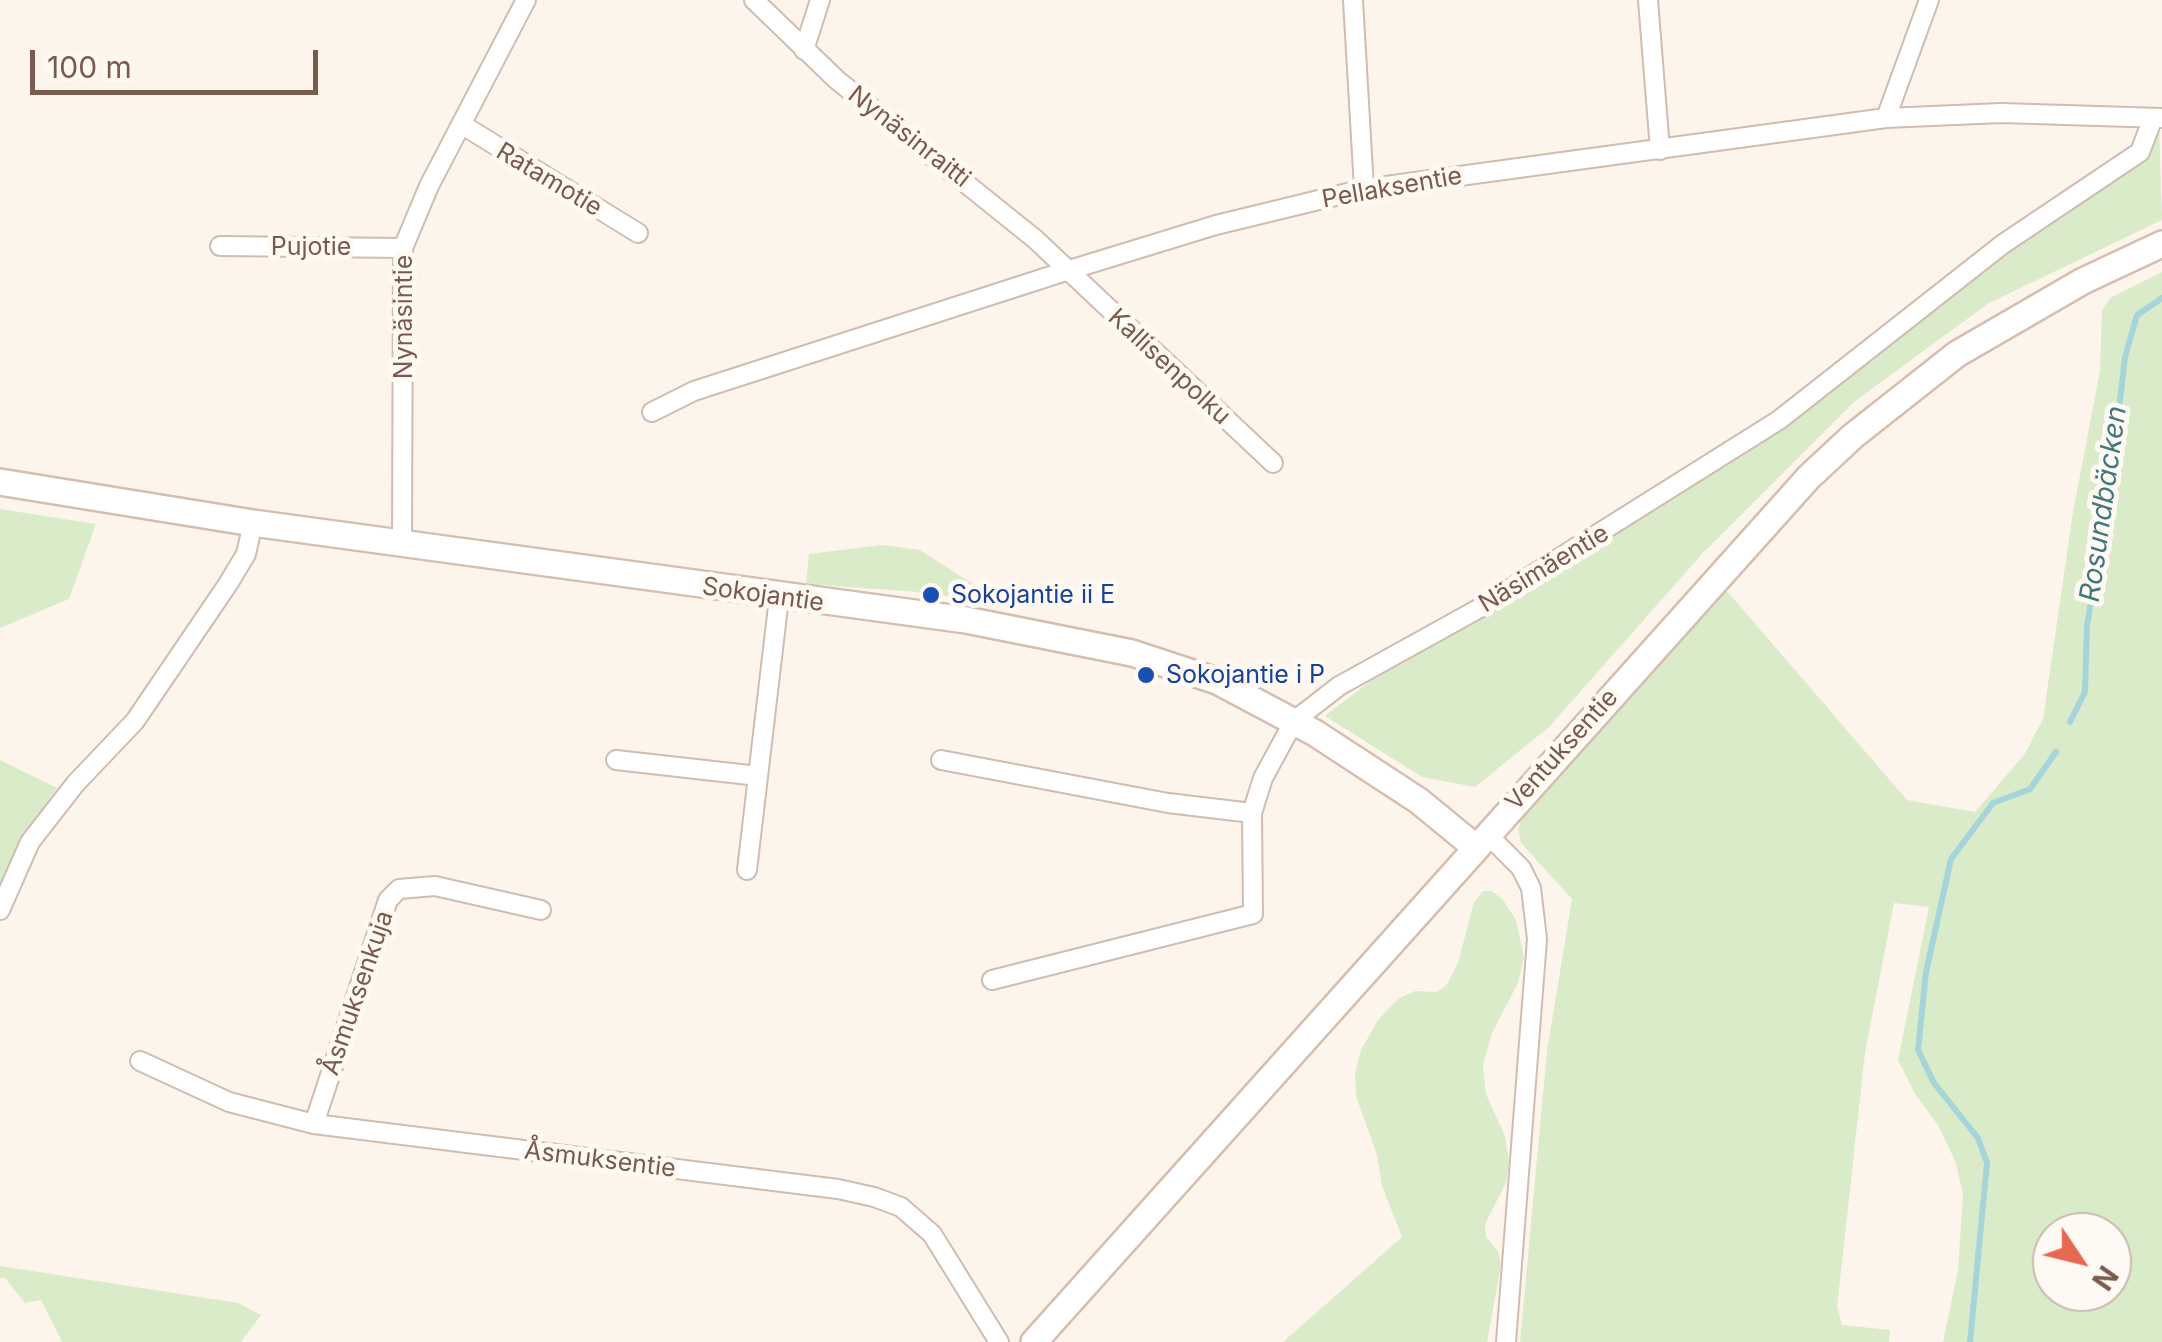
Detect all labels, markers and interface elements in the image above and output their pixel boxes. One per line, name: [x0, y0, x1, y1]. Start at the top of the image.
scale bar: [35, 30, 322, 92]
text: 100 m: [47, 49, 132, 85]
street label: Nynäsinraitti: [842, 80, 976, 194]
street label: Ratamotie: [491, 137, 607, 223]
street label: Pellaksentie: [1320, 161, 1464, 215]
street label: Pujotie: [271, 232, 351, 262]
street label: Nynäsintie: [389, 255, 419, 379]
street label: Kallisenpolku: [1102, 303, 1236, 431]
water label: Rosundbäcken: [2074, 404, 2134, 604]
street label: Näsimäentie: [1474, 518, 1614, 620]
street label: Sokojantie: [700, 572, 826, 618]
place label: Sokojantie ii E: [951, 580, 1115, 610]
marker: Sokojantie ii E: [920, 584, 942, 606]
place label: Sokojantie i P: [1166, 660, 1325, 690]
marker: Sokojantie i P: [1135, 664, 1157, 686]
street label: Ventuksentie: [1500, 683, 1624, 817]
street label: Åsmuksenkuja: [316, 907, 400, 1079]
street label: Åsmuksentie: [523, 1136, 677, 1184]
north arrow: [2032, 1212, 2132, 1312]
text: N: [2085, 1260, 2125, 1297]

